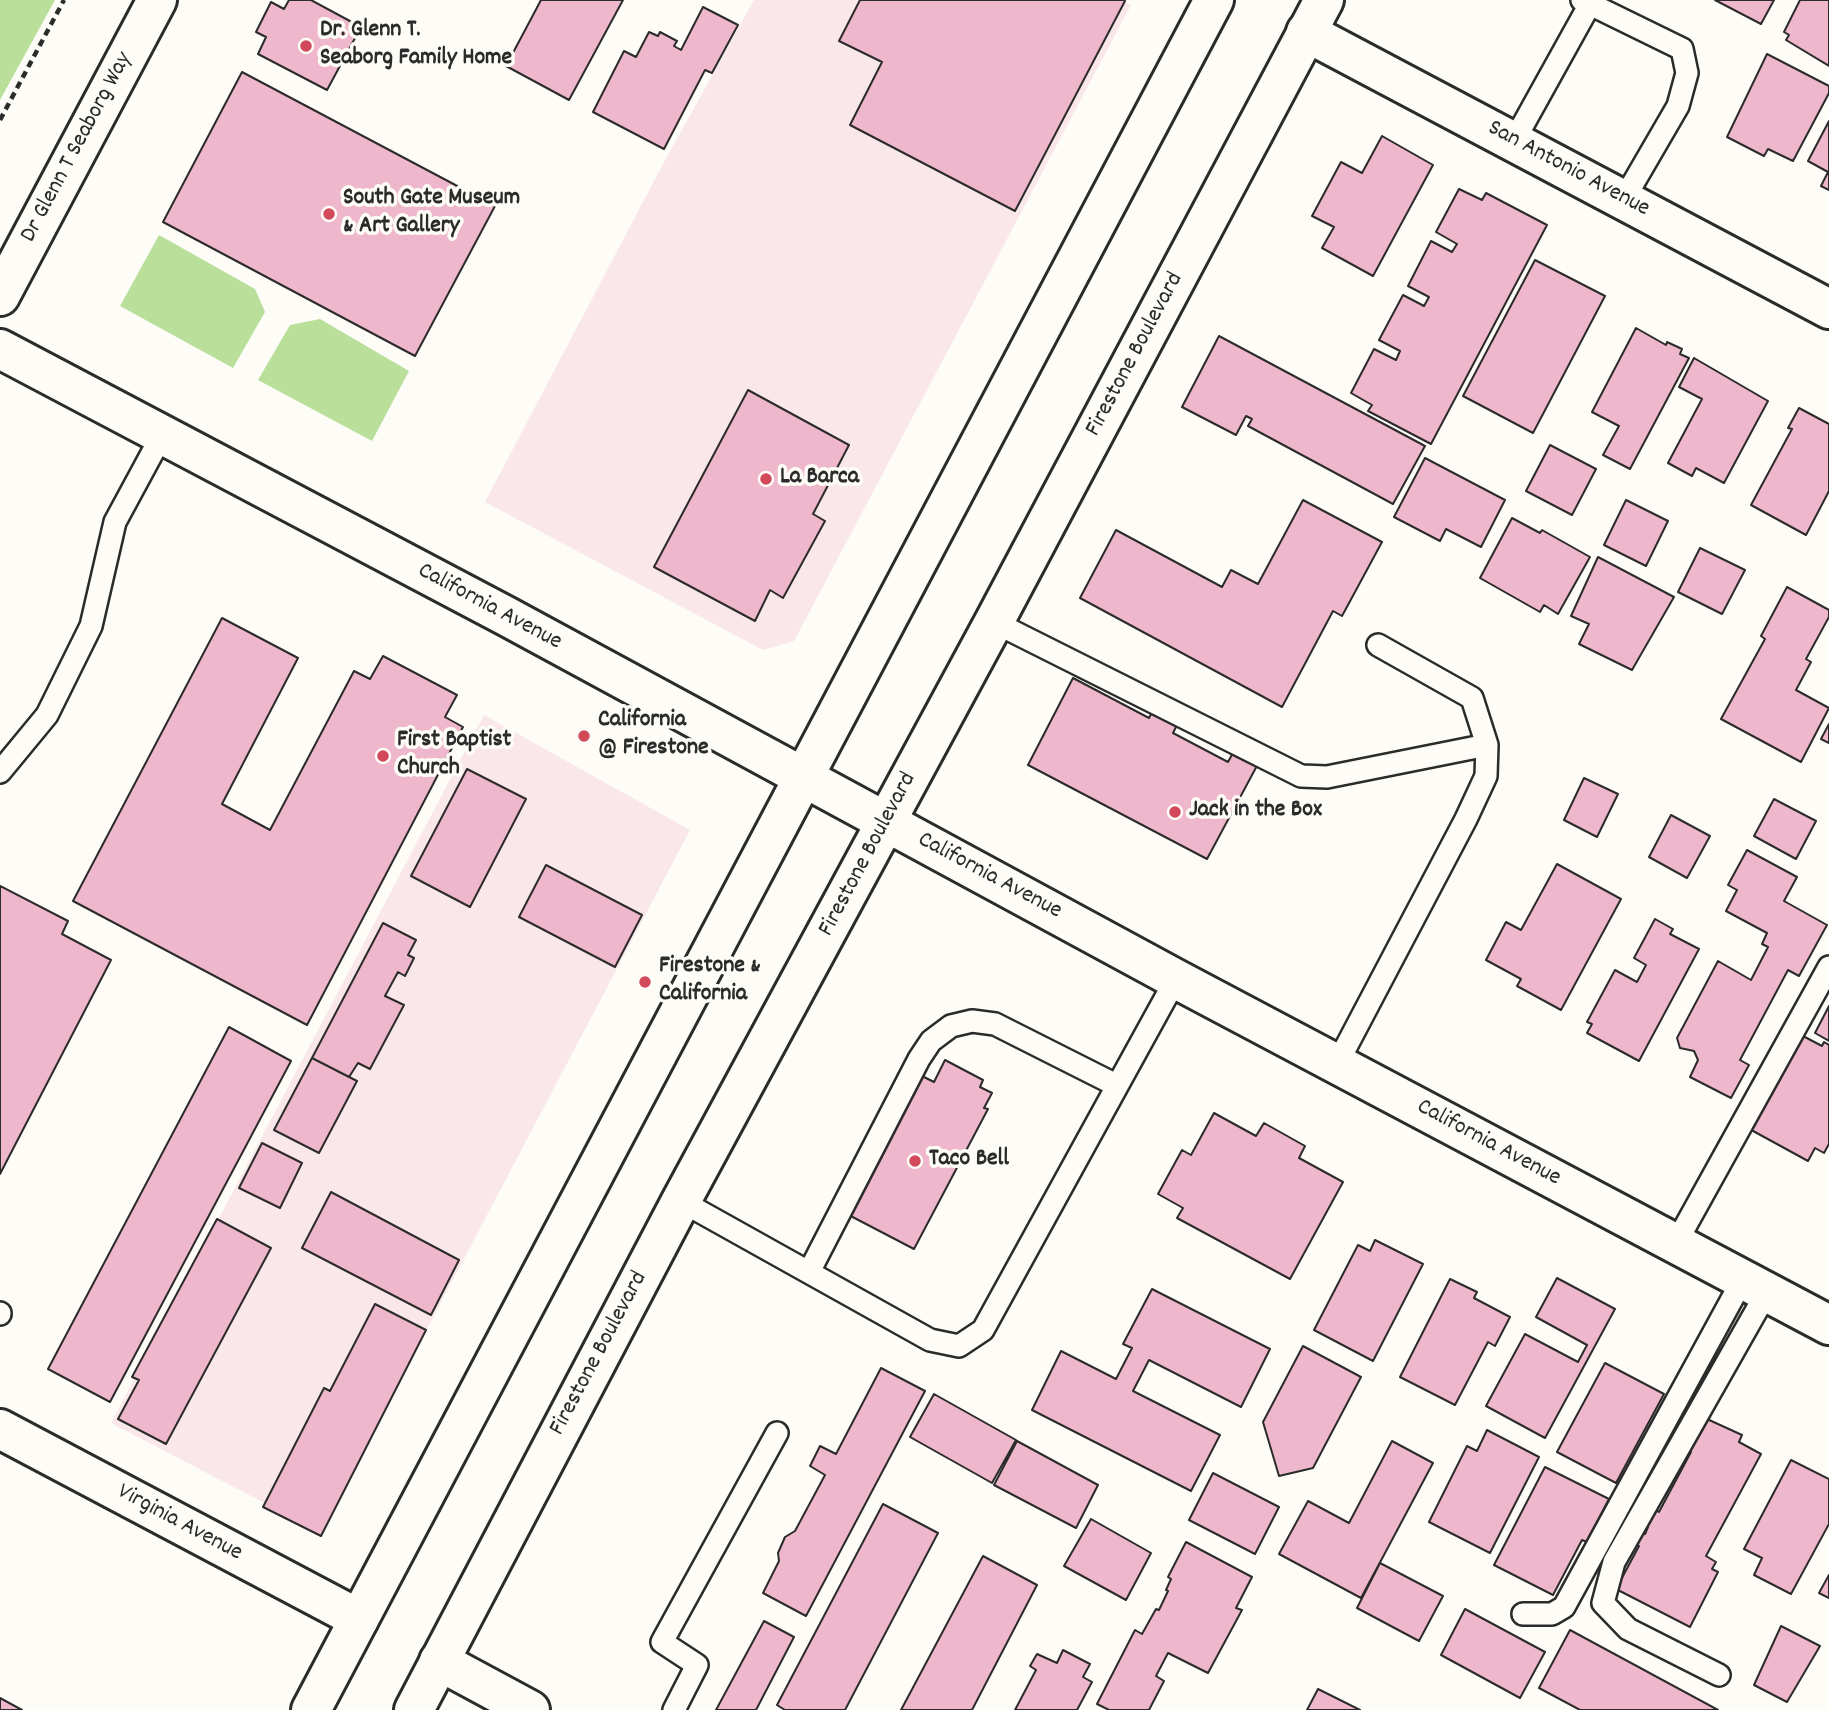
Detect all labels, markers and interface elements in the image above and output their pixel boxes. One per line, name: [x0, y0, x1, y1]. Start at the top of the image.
place label: Dr. Glenn T. Seaborg Family Home: [320, 18, 512, 74]
marker: Dr. Glenn T. Seaborg Family Home: [298, 38, 314, 54]
street label: Dr Glenn T Seaborg Way: [16, 48, 140, 248]
street label: San Antonio Avenue: [1482, 115, 1654, 225]
place label: South Gate Museum & Art Gallery: [343, 186, 520, 242]
marker: South Gate Museum & Art Gallery: [321, 206, 337, 222]
street label: Firestone Boulevard: [1081, 268, 1191, 442]
place label: La Barca: [780, 465, 859, 493]
marker: La Barca: [758, 471, 774, 487]
street label: California Avenue: [412, 558, 566, 658]
place label: California @ Firestone: [598, 708, 709, 764]
place label: First Baptist Church: [397, 728, 511, 784]
marker: California @ Firestone: [576, 728, 592, 744]
marker: First Baptist Church: [375, 748, 391, 764]
street label: Firestone Boulevard: [814, 768, 924, 942]
place label: Jack in the Box: [1189, 798, 1322, 826]
marker: Jack in the Box: [1167, 804, 1183, 820]
street label: California Avenue: [912, 827, 1066, 927]
place label: Firestone & California: [659, 954, 761, 1010]
marker: Firestone & California: [637, 974, 653, 990]
street label: California Avenue: [1411, 1094, 1565, 1194]
place label: Taco Bell: [929, 1147, 1009, 1175]
marker: Taco Bell: [907, 1153, 923, 1169]
street label: Firestone Boulevard: [545, 1267, 655, 1441]
street label: Virginia Avenue: [111, 1479, 247, 1569]

